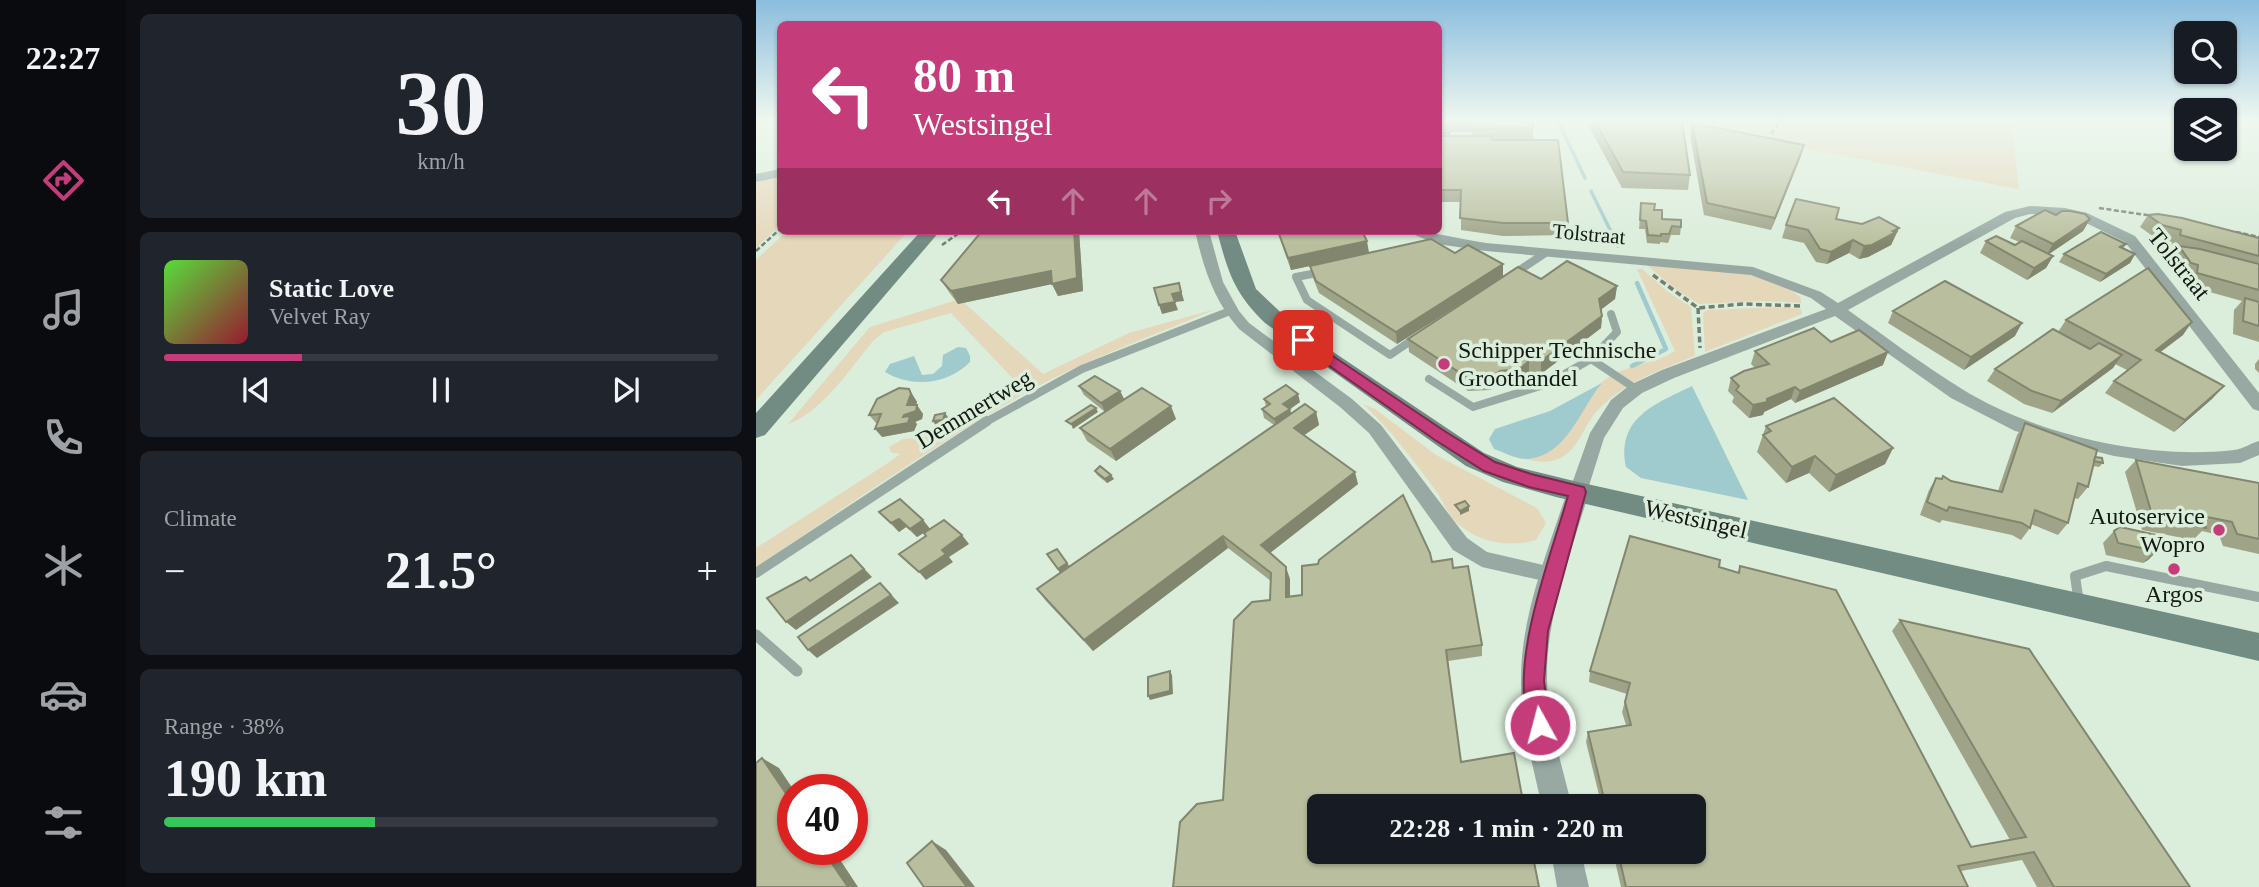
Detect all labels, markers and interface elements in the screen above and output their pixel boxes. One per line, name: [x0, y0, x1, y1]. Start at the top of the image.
map controls: [2174, 21, 2237, 161]
button: search: [2174, 21, 2237, 84]
text: 22:27: [26, 40, 100, 76]
text: 80 m: [913, 48, 1015, 103]
icon: left: [798, 49, 889, 140]
text: 30: [396, 53, 487, 154]
button: layers: [2174, 98, 2237, 161]
text: Westsingel: [913, 106, 1053, 142]
text: km/h: [417, 149, 465, 174]
icon: directions: [39, 156, 88, 205]
icon: left: [981, 182, 1019, 220]
icon: ahead: [1054, 182, 1092, 220]
icon: ahead: [1127, 182, 1165, 220]
icon: right: [1200, 182, 1238, 220]
street label: Tolstraat: [1552, 219, 1627, 249]
street label: Tolstraat: [2143, 223, 2216, 305]
text: Static Love: [269, 274, 394, 303]
icon: music: [39, 285, 88, 334]
text: Velvet Ray: [269, 304, 371, 329]
pin: [1273, 310, 1333, 370]
icon: arrive: [1284, 321, 1322, 359]
place label: Schipper Technische Groothandel: [1458, 337, 1656, 391]
marker: Schipper Technische Groothandel: [1436, 356, 1452, 372]
street label: Demmertweg: [911, 364, 1037, 454]
icon: previous: [237, 371, 275, 409]
icon: pause: [422, 371, 460, 409]
icon: next: [607, 371, 645, 409]
icon: phone: [39, 413, 88, 462]
street label: Westsingel: [1642, 495, 1750, 544]
place label: Autoservice Wopro: [2089, 503, 2205, 557]
text: Climate: [164, 506, 237, 531]
marker: Autoservice Wopro: [2211, 522, 2227, 538]
icon: climate: [39, 541, 88, 590]
text: 21.5°: [385, 542, 497, 599]
text: −: [164, 550, 185, 592]
text: +: [697, 550, 718, 592]
marker: Argos: [2166, 561, 2182, 577]
place label: Argos: [2145, 581, 2203, 607]
icon: car: [39, 670, 88, 719]
position arrow: [1503, 688, 1577, 762]
text: Range · 38%: [164, 714, 284, 739]
text: 190 km: [164, 750, 327, 807]
speed limit sign: 40: [777, 774, 868, 865]
icon: filters: [39, 798, 88, 847]
text: 22:28 · 1 min · 220 m: [1390, 814, 1624, 843]

